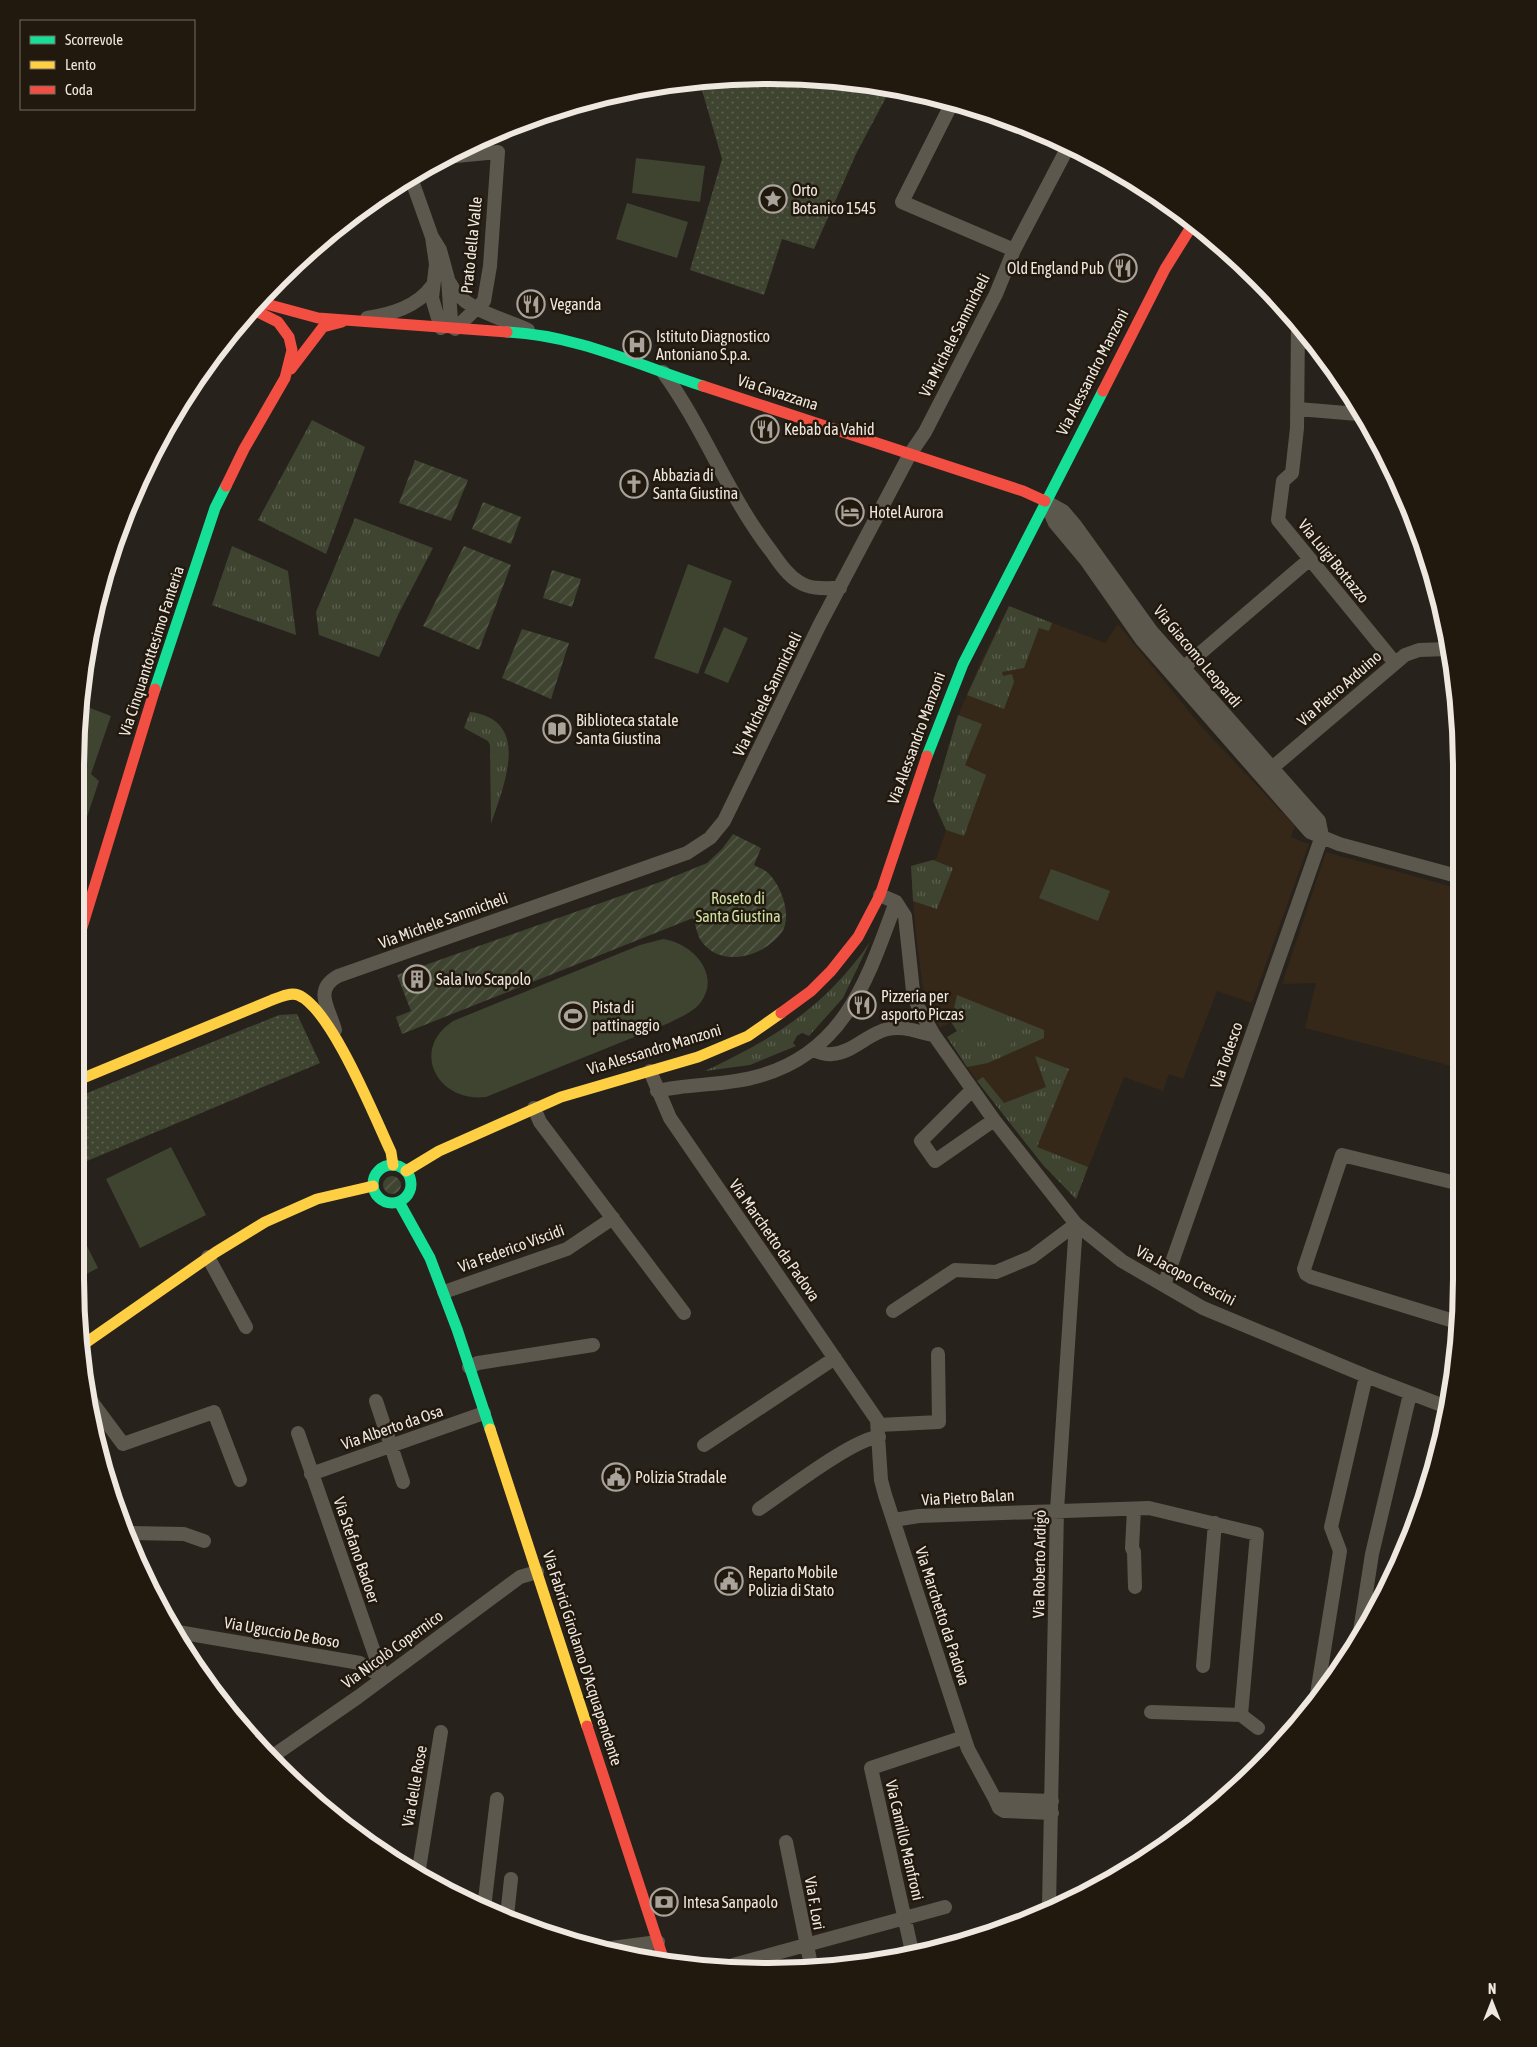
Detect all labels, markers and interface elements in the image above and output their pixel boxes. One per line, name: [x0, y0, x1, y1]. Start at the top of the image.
legend: [20, 20, 195, 110]
text: Scorrevole: [65, 31, 123, 48]
text: Lento: [65, 56, 96, 73]
text: Coda: [65, 81, 93, 98]
place label: Orto Botanico 1545: [792, 181, 876, 217]
place icon: Orto Botanico 1545: [758, 184, 788, 214]
street label: Prato della Valle: [457, 196, 485, 294]
restaurant icon: Old England Pub: [1108, 253, 1138, 283]
place label: Old England Pub: [1007, 259, 1104, 278]
street label: Via Michele Sanmicheli: [915, 270, 993, 400]
restaurant icon: Veganda: [516, 289, 546, 319]
place label: Veganda: [550, 295, 601, 314]
street label: Via Alessandro Manzoni: [1052, 306, 1132, 438]
place label: Istituto Diagnostico Antoniano S.p.a.: [656, 327, 770, 364]
hospital icon: Istituto Diagnostico Antoniano S.p.a.: [622, 330, 652, 360]
street label: Via Cavazzana: [735, 370, 821, 414]
restaurant icon: Kebab da Vahid: [750, 414, 780, 444]
place label: Kebab da Vahid: [784, 420, 875, 438]
place label: Abbazia di Santa Giustina: [653, 466, 738, 502]
church icon: Abbazia di Santa Giustina: [619, 469, 649, 499]
hotel icon: Hotel Aurora: [835, 497, 865, 527]
place label: Hotel Aurora: [869, 503, 944, 521]
street label: Via Luigi Bottazzo: [1294, 516, 1373, 607]
street label: Via Cinquantottesimo Fanteria: [115, 564, 188, 739]
street label: Via Giacomo Leopardi: [1149, 601, 1246, 711]
street label: Via Michele Sanmicheli: [729, 629, 805, 759]
street label: Via Pietro Arduino: [1293, 647, 1385, 729]
street label: Via Alessandro Manzoni: [884, 669, 948, 807]
place label: Biblioteca statale Santa Giustina: [576, 711, 679, 747]
library icon: Biblioteca statale Santa Giustina: [542, 714, 572, 744]
street label: Via Michele Sanmicheli: [376, 888, 510, 952]
park label: Roseto di Santa Giustina: [695, 889, 781, 925]
building icon: Sala Ivo Scapolo: [402, 964, 432, 994]
place label: Sala Ivo Scapolo: [436, 970, 531, 989]
place label: Pizzeria per asporto Piczas: [881, 987, 964, 1024]
restaurant icon: Pizzeria per asporto Piczas: [847, 990, 877, 1020]
place label: Pista di pattinaggio: [592, 998, 660, 1035]
sports icon: Pista di pattinaggio: [558, 1001, 588, 1031]
street label: Via Alessandro Manzoni: [585, 1020, 723, 1078]
street label: Via Todesco: [1206, 1020, 1246, 1090]
street label: Via Marchetto da Padova: [726, 1176, 824, 1304]
street label: Via Federico Viscidi: [456, 1220, 566, 1276]
street label: Via Jacopo Crescini: [1133, 1241, 1239, 1310]
street label: Via Alberto da Osa: [339, 1401, 445, 1453]
public building icon: Polizia Stradale: [601, 1462, 631, 1492]
place label: Polizia Stradale: [635, 1468, 727, 1486]
street label: Via Pietro Balan: [921, 1486, 1015, 1508]
street label: Via Stefano Badoer: [330, 1495, 384, 1606]
street label: Via Roberto Ardigò: [1029, 1510, 1050, 1618]
street label: Via Marchetto da Padova: [912, 1544, 974, 1688]
street label: Via Fabrici Girolamo D'Acquapendente: [539, 1548, 626, 1768]
place label: Reparto Mobile Polizia di Stato: [748, 1563, 838, 1599]
public building icon: Reparto Mobile Polizia di Stato: [714, 1566, 744, 1596]
street label: Via Nicolò Copernico: [338, 1606, 447, 1693]
street label: Via Uguccio De Boso: [223, 1613, 341, 1652]
street label: Via delle Rose: [398, 1744, 430, 1828]
street label: Via Camillo Manfroni: [882, 1778, 928, 1902]
street label: Via F. Lori: [801, 1875, 829, 1931]
bank icon: Intesa Sanpaolo: [649, 1887, 679, 1917]
place label: Intesa Sanpaolo: [683, 1893, 778, 1912]
north arrow: [1467, 1977, 1517, 2027]
text: N: [1488, 1981, 1496, 1997]

